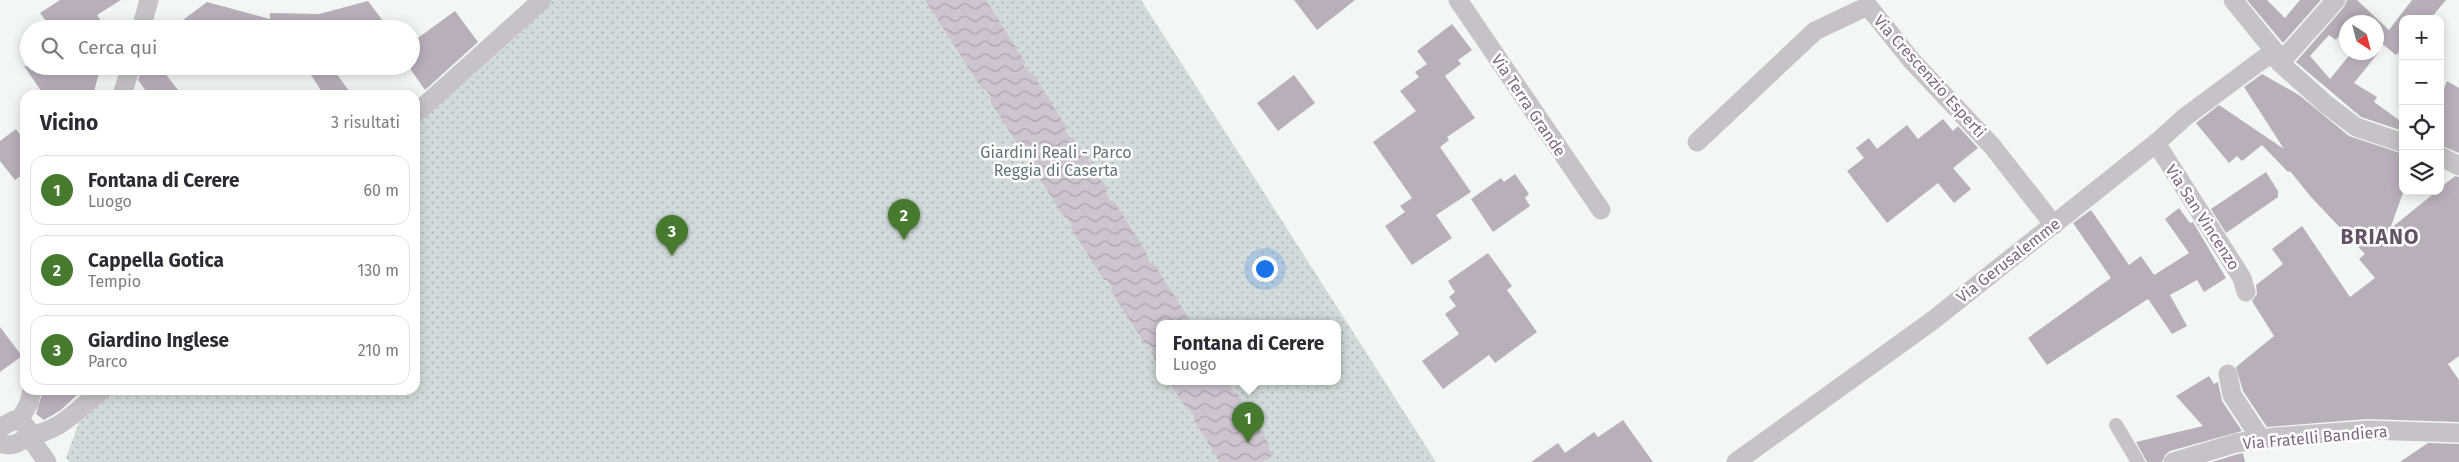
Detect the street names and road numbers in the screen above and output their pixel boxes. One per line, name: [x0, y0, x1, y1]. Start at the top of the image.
street label: Via Crescenzio Esperti: [1870, 11, 1990, 141]
street label: Via Terra Grande: [1487, 51, 1570, 160]
street label: Via San Vincenzo: [2161, 161, 2244, 274]
street label: Via Gerusalemme: [1953, 214, 2064, 307]
street label: Via Fratelli Bandiera: [2242, 422, 2388, 453]

